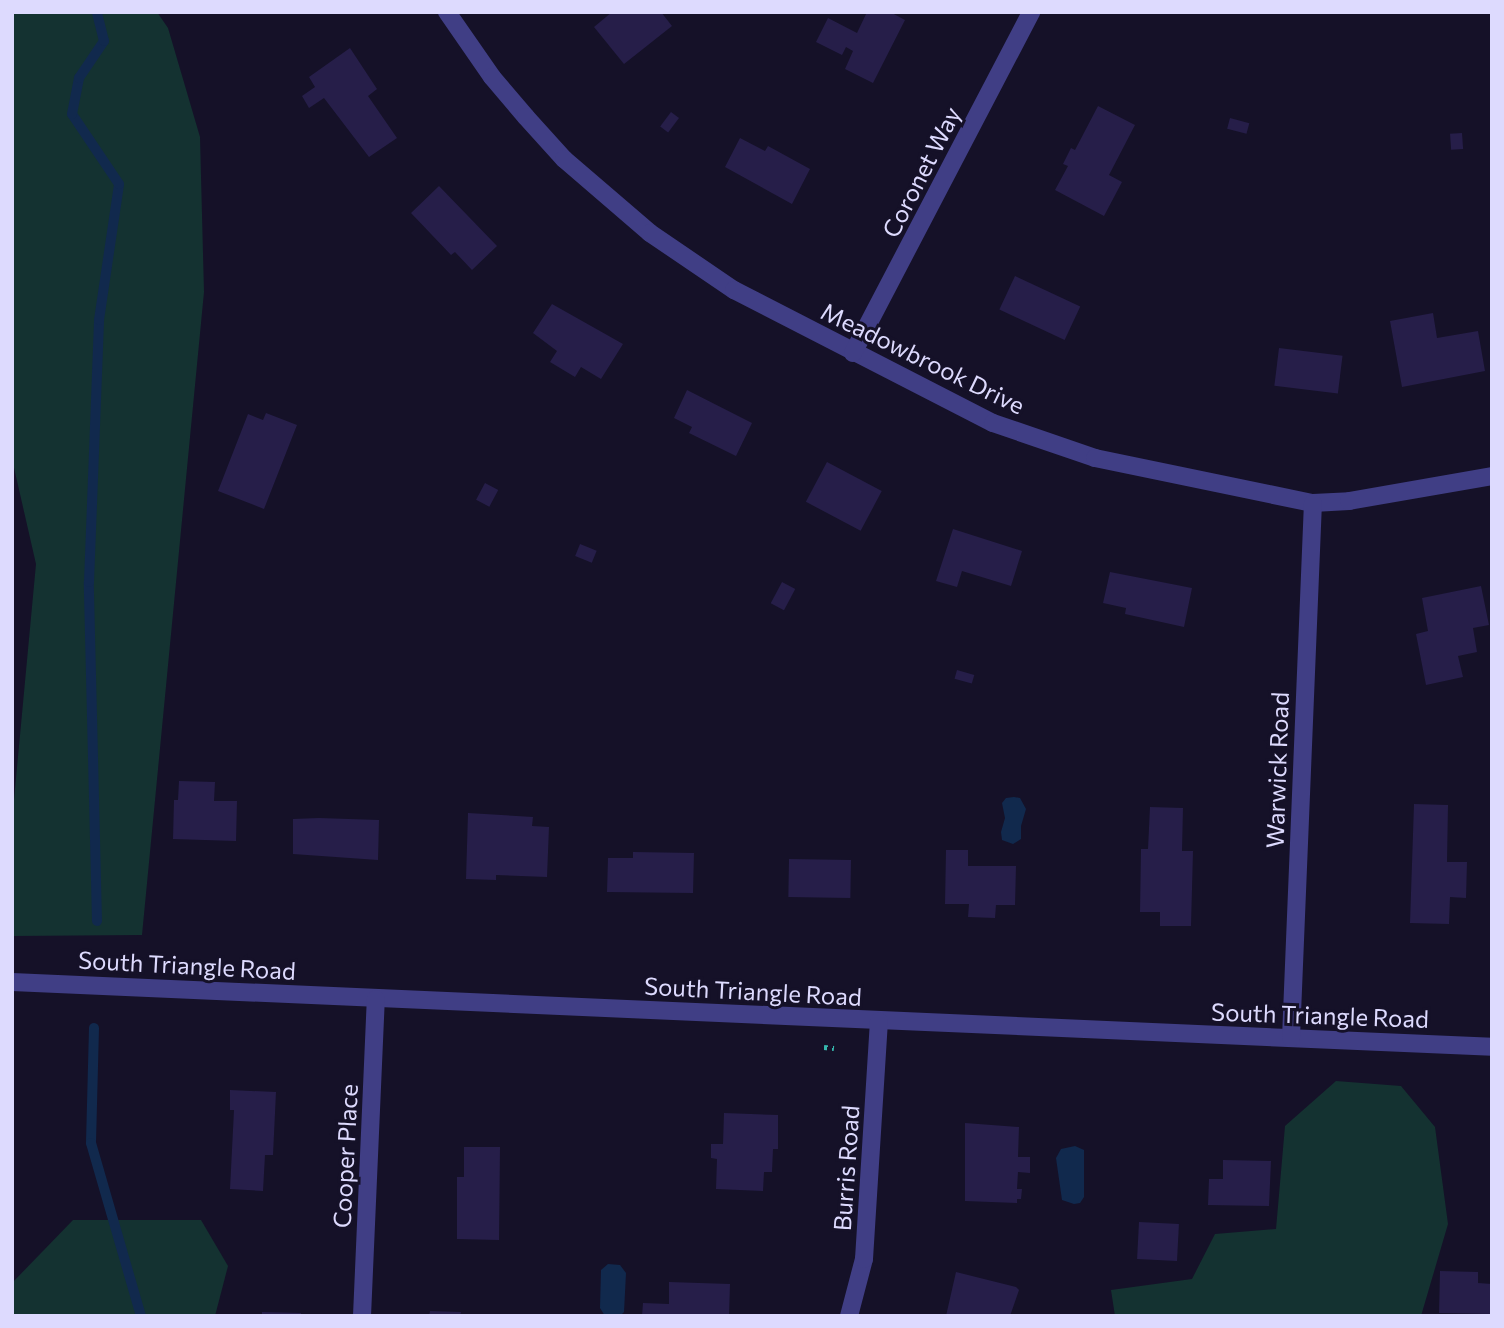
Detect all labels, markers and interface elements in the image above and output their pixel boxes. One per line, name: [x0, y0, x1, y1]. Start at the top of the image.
street label: Coronet Way: [876, 102, 966, 242]
street label: Meadowbrook Drive: [817, 296, 1029, 420]
street label: Warwick Road: [1260, 691, 1294, 849]
street label: South Triangle Road: [77, 945, 297, 985]
street label: South Triangle Road: [643, 971, 863, 1011]
street label: South Triangle Road: [1211, 997, 1429, 1033]
street label: Cooper Place: [327, 1083, 363, 1229]
street label: Burris Road: [827, 1104, 865, 1232]

